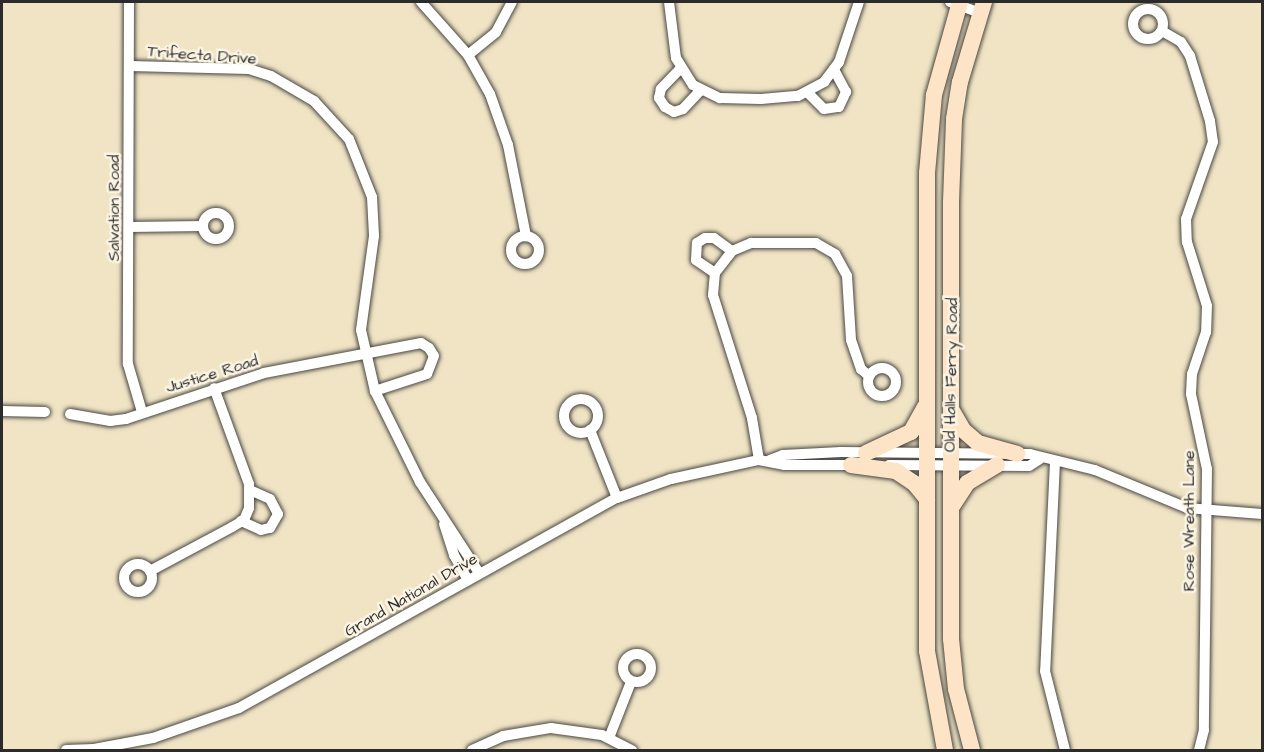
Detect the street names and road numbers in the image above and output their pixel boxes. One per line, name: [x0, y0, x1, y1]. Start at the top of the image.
street label: Trifecta Drive: [147, 42, 257, 68]
street label: Salvation Road: [104, 155, 124, 261]
street label: Old Halls Ferry Road: [940, 298, 962, 452]
street label: Justice Road: [164, 351, 260, 397]
street label: Rose Wreath Lane: [1179, 451, 1199, 591]
street label: Grand National Drive: [341, 549, 481, 641]

